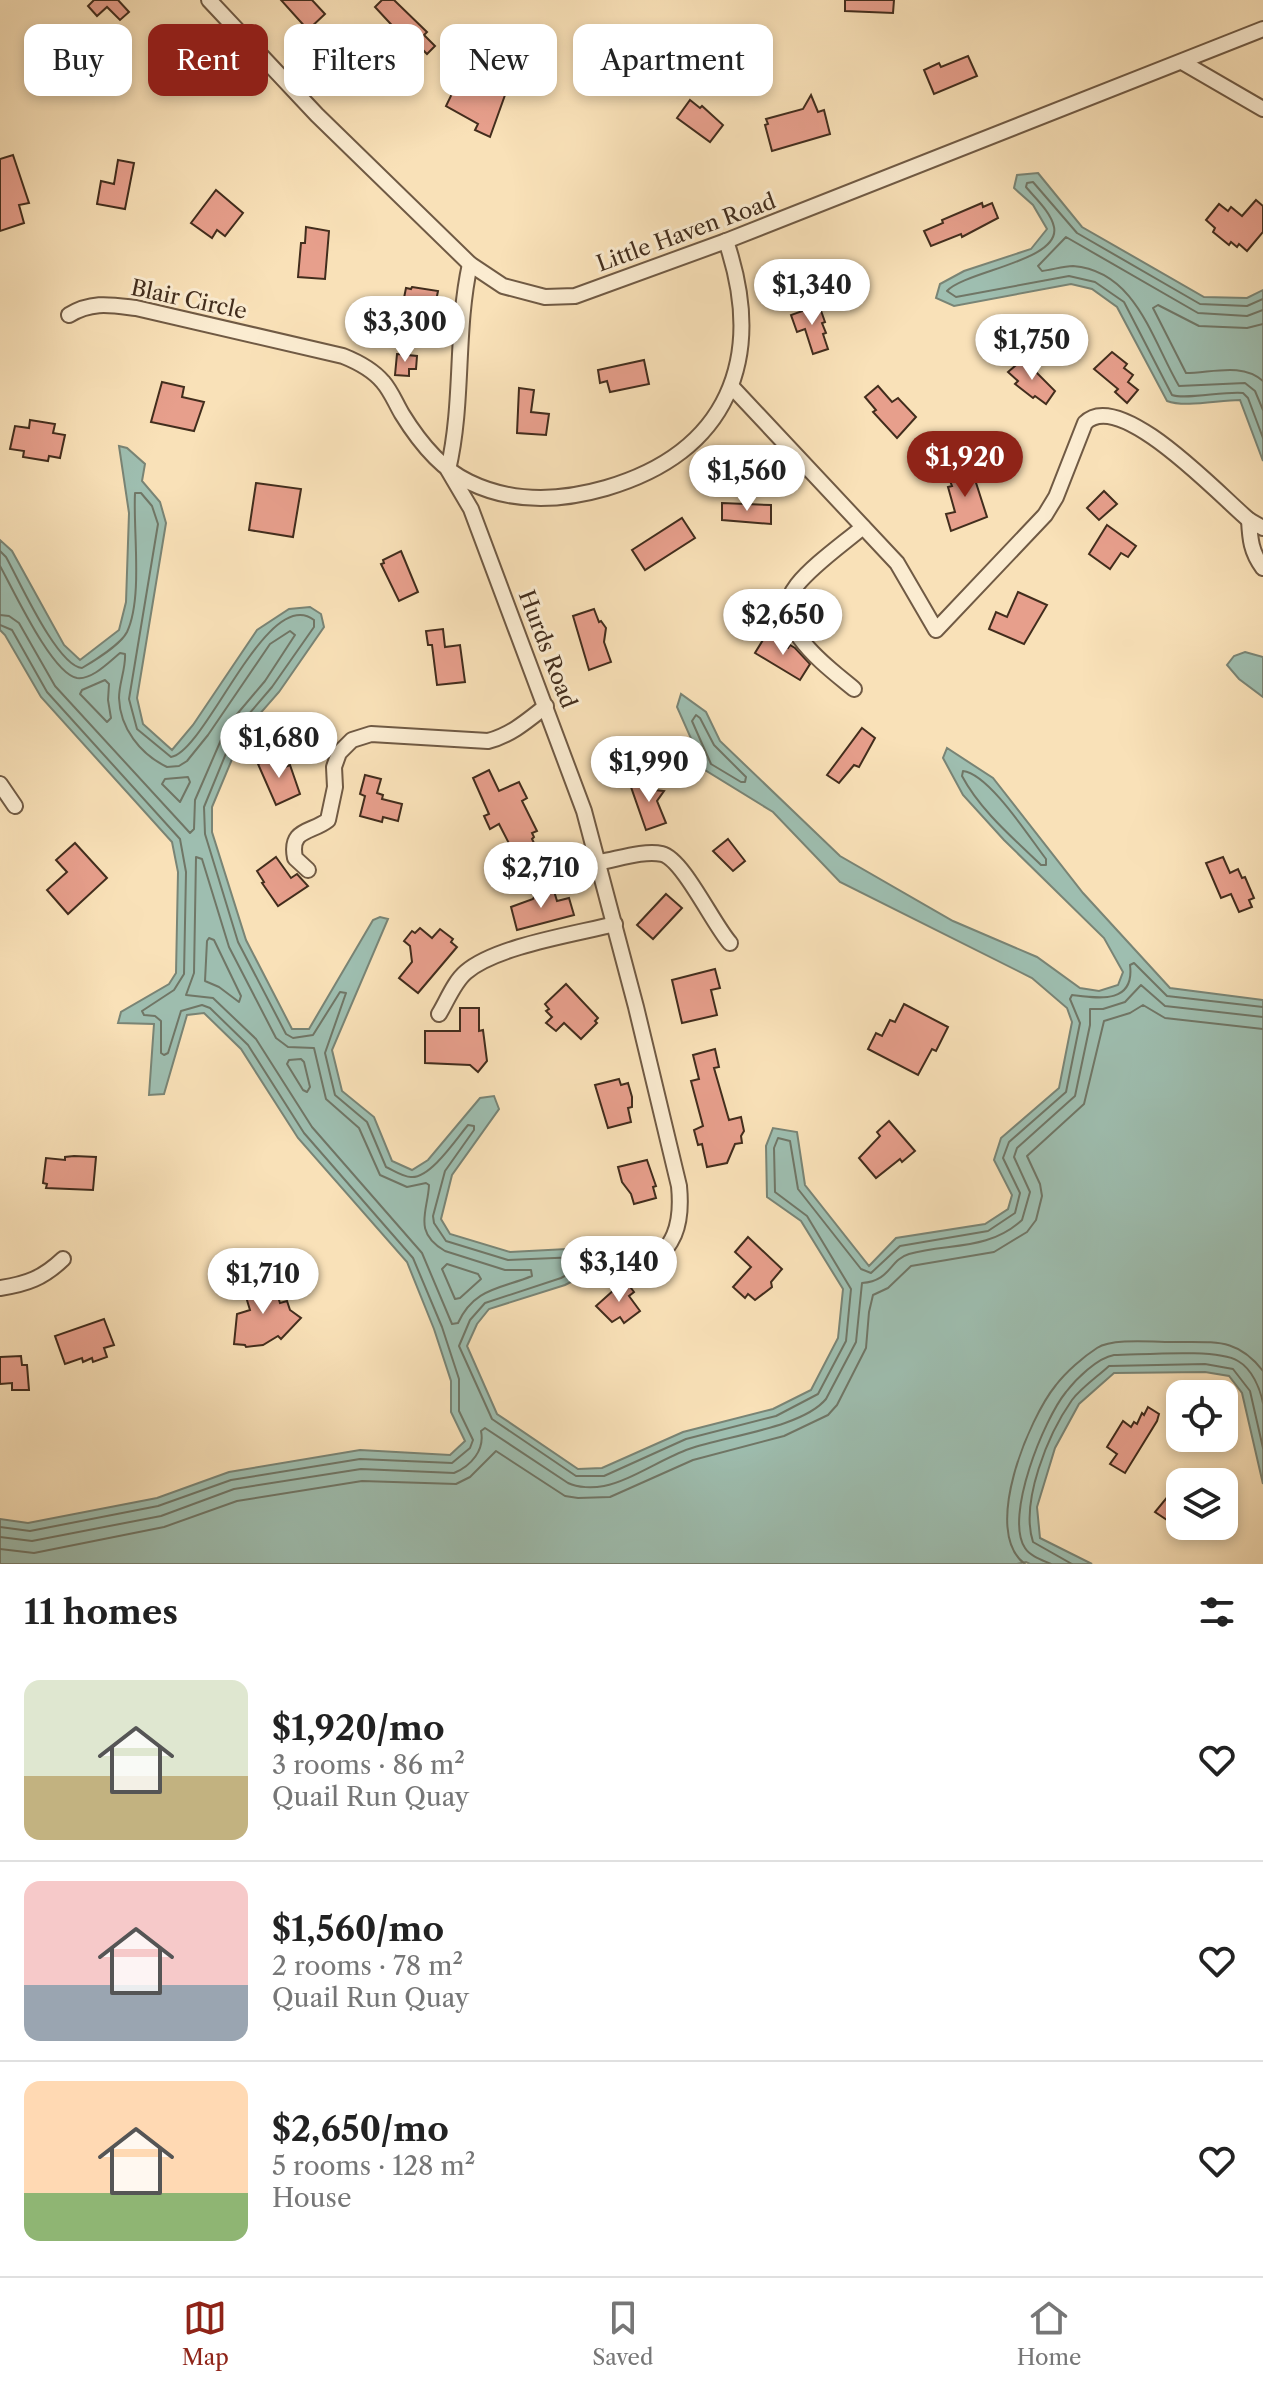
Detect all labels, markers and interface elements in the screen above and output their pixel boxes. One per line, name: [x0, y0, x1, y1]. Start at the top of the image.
chip: Buy: [24, 24, 132, 96]
chip: Rent: [148, 24, 268, 96]
chip: Filters: [284, 24, 424, 96]
chip: New: [440, 24, 557, 96]
chip: Apartment: [573, 24, 773, 96]
street label: Little Haven Road: [593, 188, 779, 277]
pin: $1,340: [747, 259, 877, 327]
text: $1,340: [772, 269, 852, 301]
street label: Blair Circle: [128, 274, 249, 325]
pin: $3,300: [340, 296, 470, 364]
text: $3,300: [363, 306, 447, 338]
pin: $1,750: [967, 314, 1097, 382]
text: $1,750: [993, 324, 1071, 356]
pin: $1,920: [900, 431, 1030, 499]
text: $1,920: [925, 441, 1005, 473]
pin: $1,560: [682, 445, 812, 513]
text: $1,560: [707, 455, 787, 487]
street label: Hurds Road: [513, 586, 582, 712]
pin: $2,650: [718, 589, 848, 657]
text: $2,650: [741, 599, 825, 631]
pin: $1,680: [214, 712, 344, 780]
text: $1,680: [238, 722, 320, 754]
pin: $1,990: [584, 736, 714, 804]
text: $1,990: [609, 746, 689, 778]
pin: $2,710: [476, 842, 606, 910]
text: $2,710: [502, 852, 580, 884]
pin: $3,140: [554, 1236, 684, 1304]
text: $3,140: [579, 1246, 659, 1278]
pin: $1,710: [198, 1248, 328, 1316]
text: $1,710: [226, 1258, 300, 1290]
map controls: [1166, 1380, 1238, 1540]
button: locate: [1166, 1380, 1238, 1452]
button: layers: [1166, 1468, 1238, 1540]
icon: filters: [1195, 1590, 1239, 1634]
text: 11 homes: [24, 1591, 178, 1633]
text: $1,920/mo: [272, 1707, 445, 1749]
icon: home: [88, 1712, 184, 1808]
icon: heart: [1195, 1738, 1239, 1782]
text: 3 rooms · 86 m²: [272, 1749, 465, 1781]
text: Quail Run Quay: [272, 1781, 469, 1813]
text: $1,560/mo: [272, 1908, 444, 1950]
icon: home: [88, 1913, 184, 2009]
icon: heart: [1195, 1939, 1239, 1983]
text: 2 rooms · 78 m²: [272, 1950, 463, 1982]
text: Quail Run Quay: [272, 1982, 469, 2014]
text: $2,650/mo: [272, 2108, 449, 2150]
icon: home: [88, 2113, 184, 2209]
icon: heart: [1195, 2139, 1239, 2183]
text: 5 rooms · 128 m²: [272, 2150, 475, 2182]
text: House: [272, 2182, 352, 2214]
tab: Map: [182, 2296, 229, 2371]
tab: Saved: [592, 2296, 653, 2371]
tab: Home: [1017, 2296, 1081, 2371]

